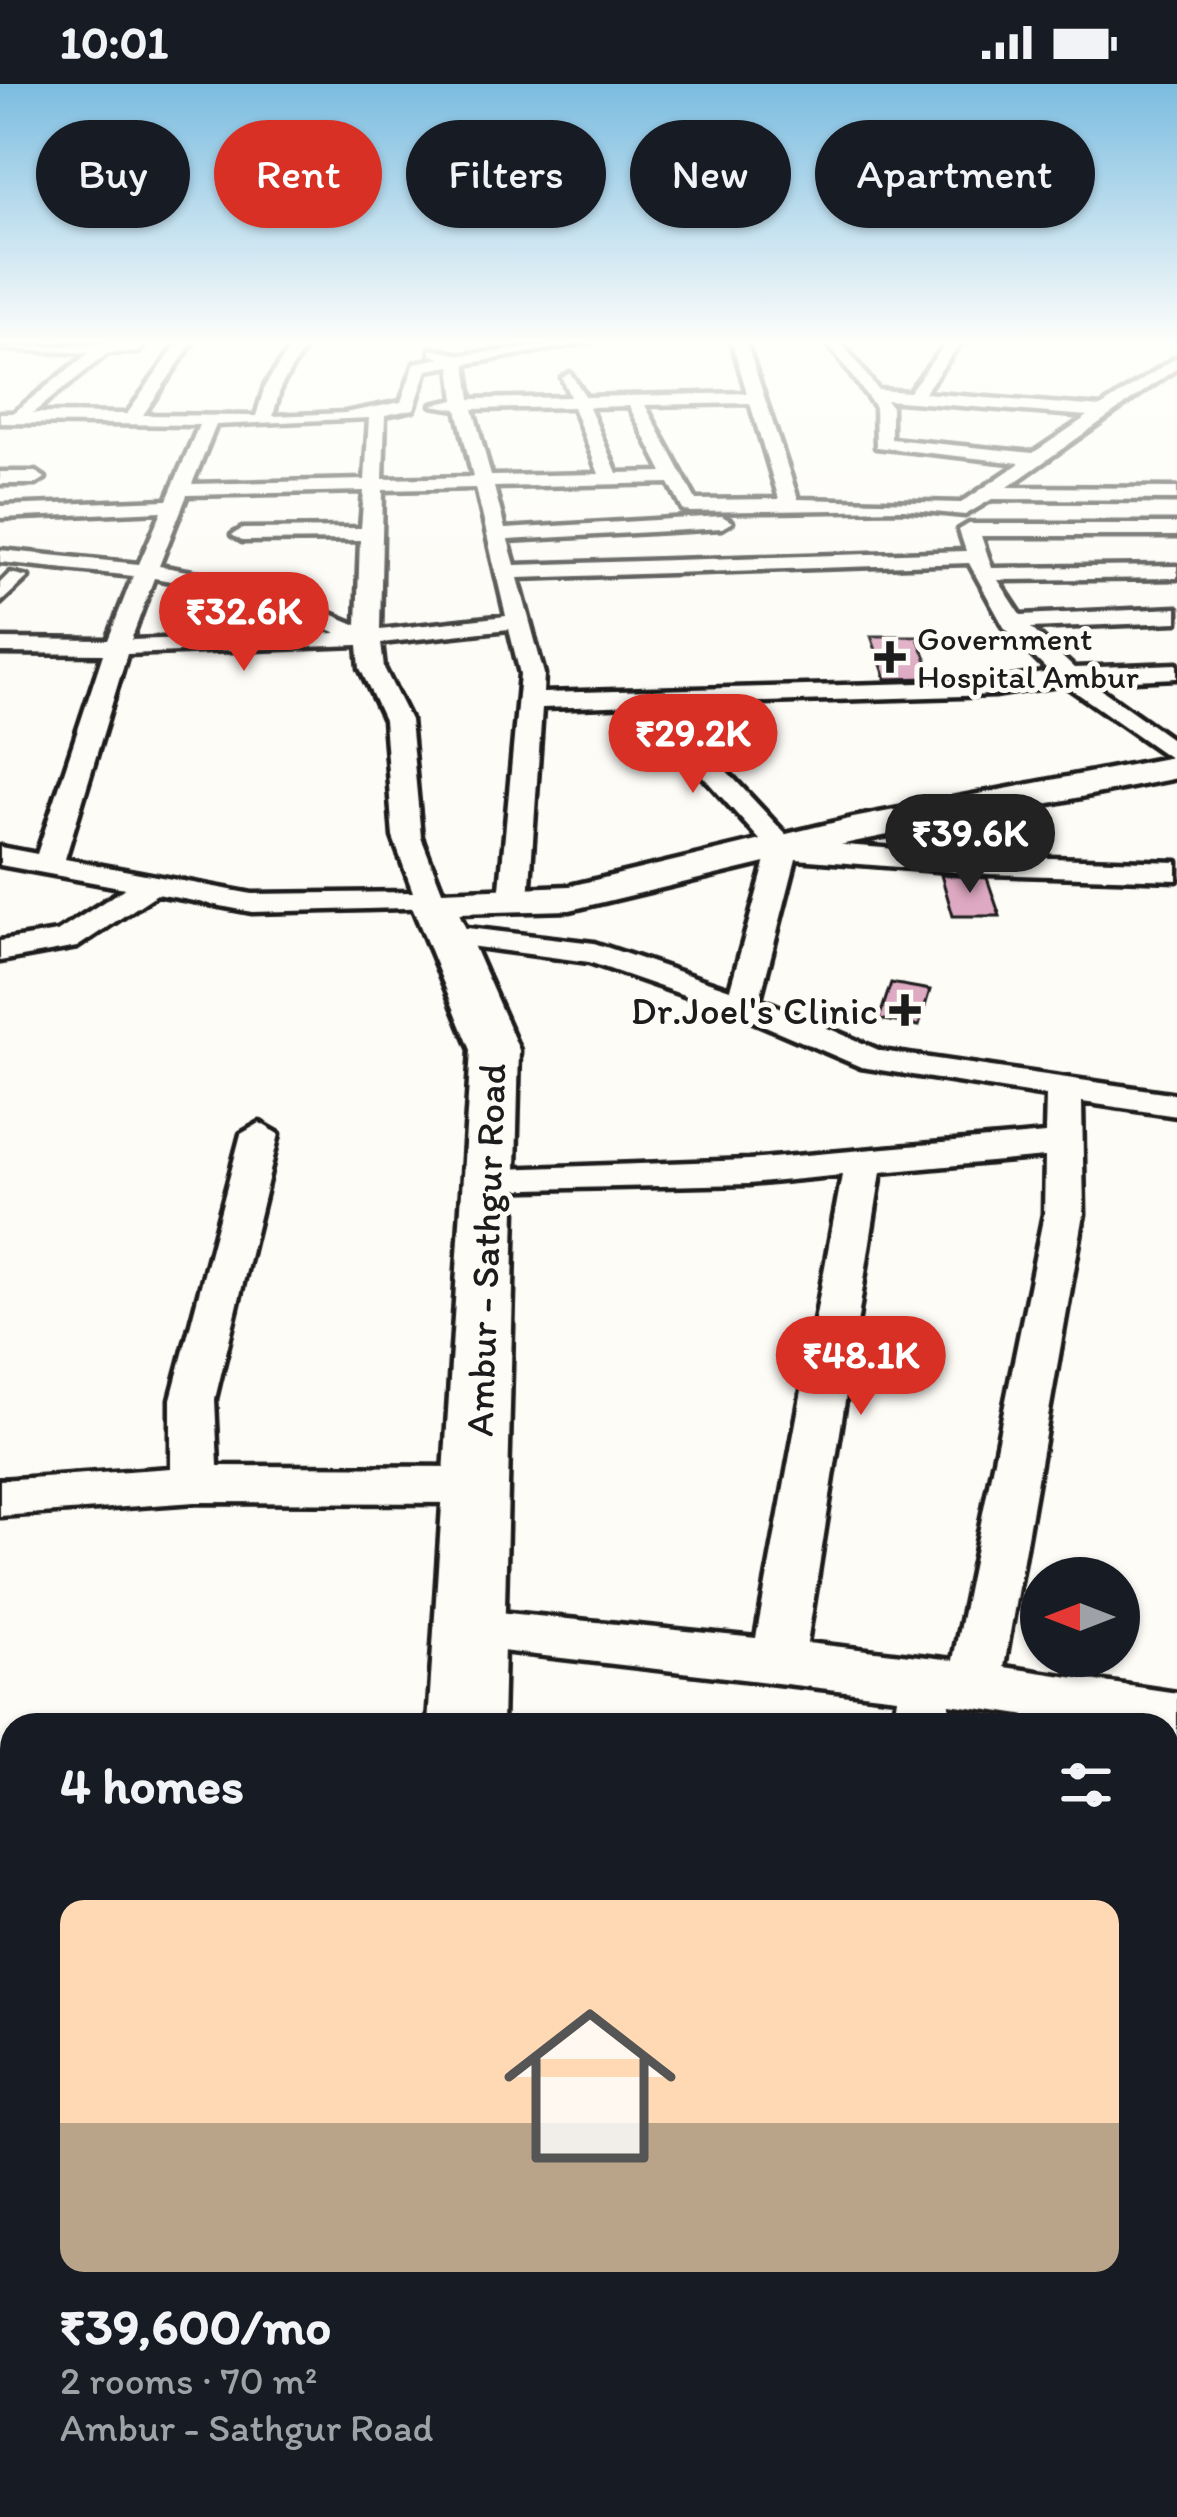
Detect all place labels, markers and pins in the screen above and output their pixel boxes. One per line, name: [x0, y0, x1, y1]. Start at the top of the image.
pin: ₹32.6K: [146, 572, 342, 674]
place label: Government Hospital Ambur: [917, 619, 1139, 696]
marker: Government Hospital Ambur: [874, 641, 906, 673]
pin: ₹29.2K: [595, 694, 791, 796]
pin: ₹39.6K: [872, 794, 1068, 896]
place label: Dr.Joel's Clinic: [631, 987, 878, 1034]
marker: Dr.Joel's Clinic: [889, 994, 921, 1026]
pin: ₹48.1K: [763, 1316, 959, 1418]

